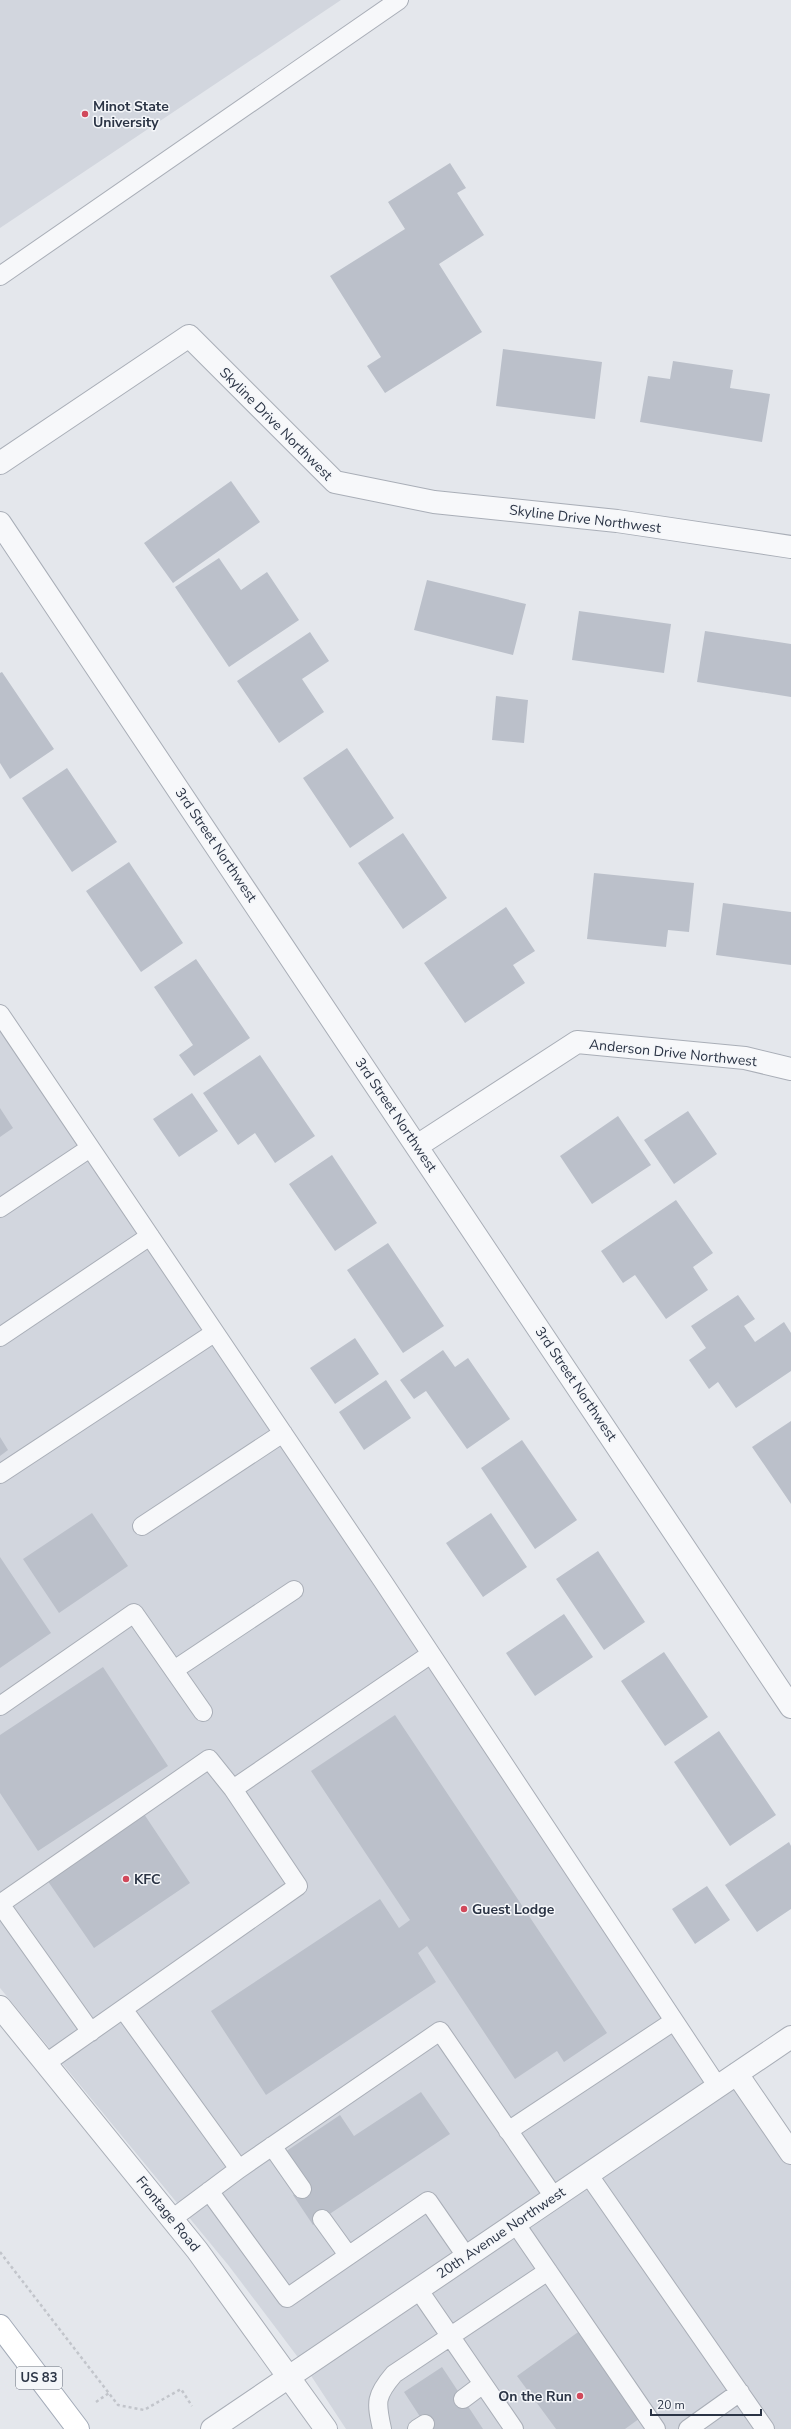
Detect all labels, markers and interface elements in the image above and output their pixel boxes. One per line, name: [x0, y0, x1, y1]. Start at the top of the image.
place label: Minot State University: [93, 97, 169, 132]
marker: Minot State University: [80, 109, 90, 119]
street label: Skyline Drive Northwest: [215, 363, 337, 485]
street label: Skyline Drive Northwest: [508, 500, 662, 538]
street label: 3rd Street Northwest: [171, 784, 261, 906]
street label: Anderson Drive Northwest: [588, 1035, 758, 1071]
street label: 3rd Street Northwest: [351, 1054, 441, 1176]
street label: 3rd Street Northwest: [531, 1323, 621, 1445]
place label: KFC: [134, 1870, 161, 1889]
marker: KFC: [121, 1874, 131, 1884]
place label: Guest Lodge: [472, 1900, 555, 1919]
marker: Guest Lodge: [459, 1904, 469, 1914]
street label: Frontage Road: [132, 2172, 204, 2256]
street label: 20th Avenue Northwest: [433, 2183, 569, 2283]
road number: US 83: [16, 2367, 62, 2389]
place label: On the Run: [498, 2387, 572, 2406]
marker: On the Run: [575, 2391, 585, 2401]
scale bar: [651, 2391, 761, 2417]
text: 20 m: [657, 2397, 685, 2413]

